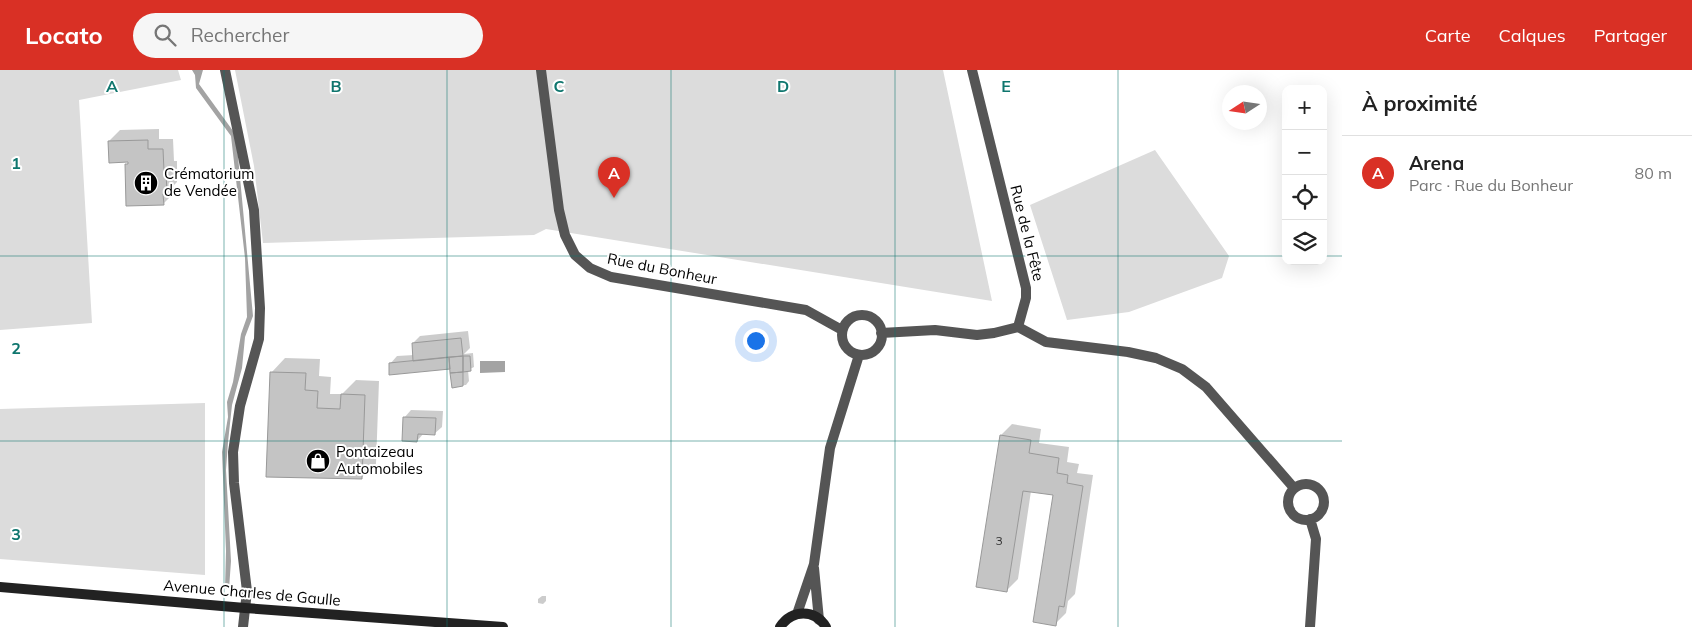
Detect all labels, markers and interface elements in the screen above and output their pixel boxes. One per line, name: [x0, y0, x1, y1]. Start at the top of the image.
search box: [133, 13, 483, 58]
text: Locato: [25, 20, 103, 50]
icon: search: [151, 21, 179, 49]
text: Rechercher: [191, 23, 289, 47]
text: Carte: [1425, 24, 1471, 47]
text: Calques: [1499, 24, 1566, 47]
text: Partager: [1594, 24, 1667, 47]
text: A: [106, 76, 118, 96]
text: B: [330, 76, 342, 96]
text: C: [554, 76, 565, 96]
text: D: [777, 76, 789, 96]
text: E: [1001, 76, 1011, 96]
north arrow: [1222, 85, 1267, 130]
map controls: [1282, 85, 1327, 265]
button: +: [1282, 85, 1327, 130]
text: À proximité: [1362, 90, 1478, 116]
button: −: [1282, 130, 1327, 175]
text: Arena: [1409, 151, 1464, 175]
text: 1: [11, 153, 21, 173]
pin: A: [598, 157, 630, 198]
text: A: [1372, 163, 1384, 183]
text: 80 m: [1635, 163, 1672, 183]
place label: Crématorium de Vendée: [164, 164, 255, 200]
building icon: Crématorium de Vendée: [133, 170, 159, 196]
button: locate: [1282, 175, 1327, 220]
text: Parc · Rue du Bonheur: [1409, 175, 1573, 195]
street label: Rue de la Fête: [1006, 183, 1049, 283]
button: layers: [1282, 220, 1327, 265]
street label: Rue du Bonheur: [606, 249, 719, 289]
your location: [743, 328, 769, 354]
text: 2: [11, 338, 21, 358]
place label: Pontaizeau Automobiles: [336, 442, 423, 478]
shop icon: Pontaizeau Automobiles: [305, 448, 331, 474]
text: 3: [11, 524, 21, 544]
house number: 3: [995, 533, 1003, 548]
street label: Avenue Charles de Gaulle: [163, 575, 341, 610]

